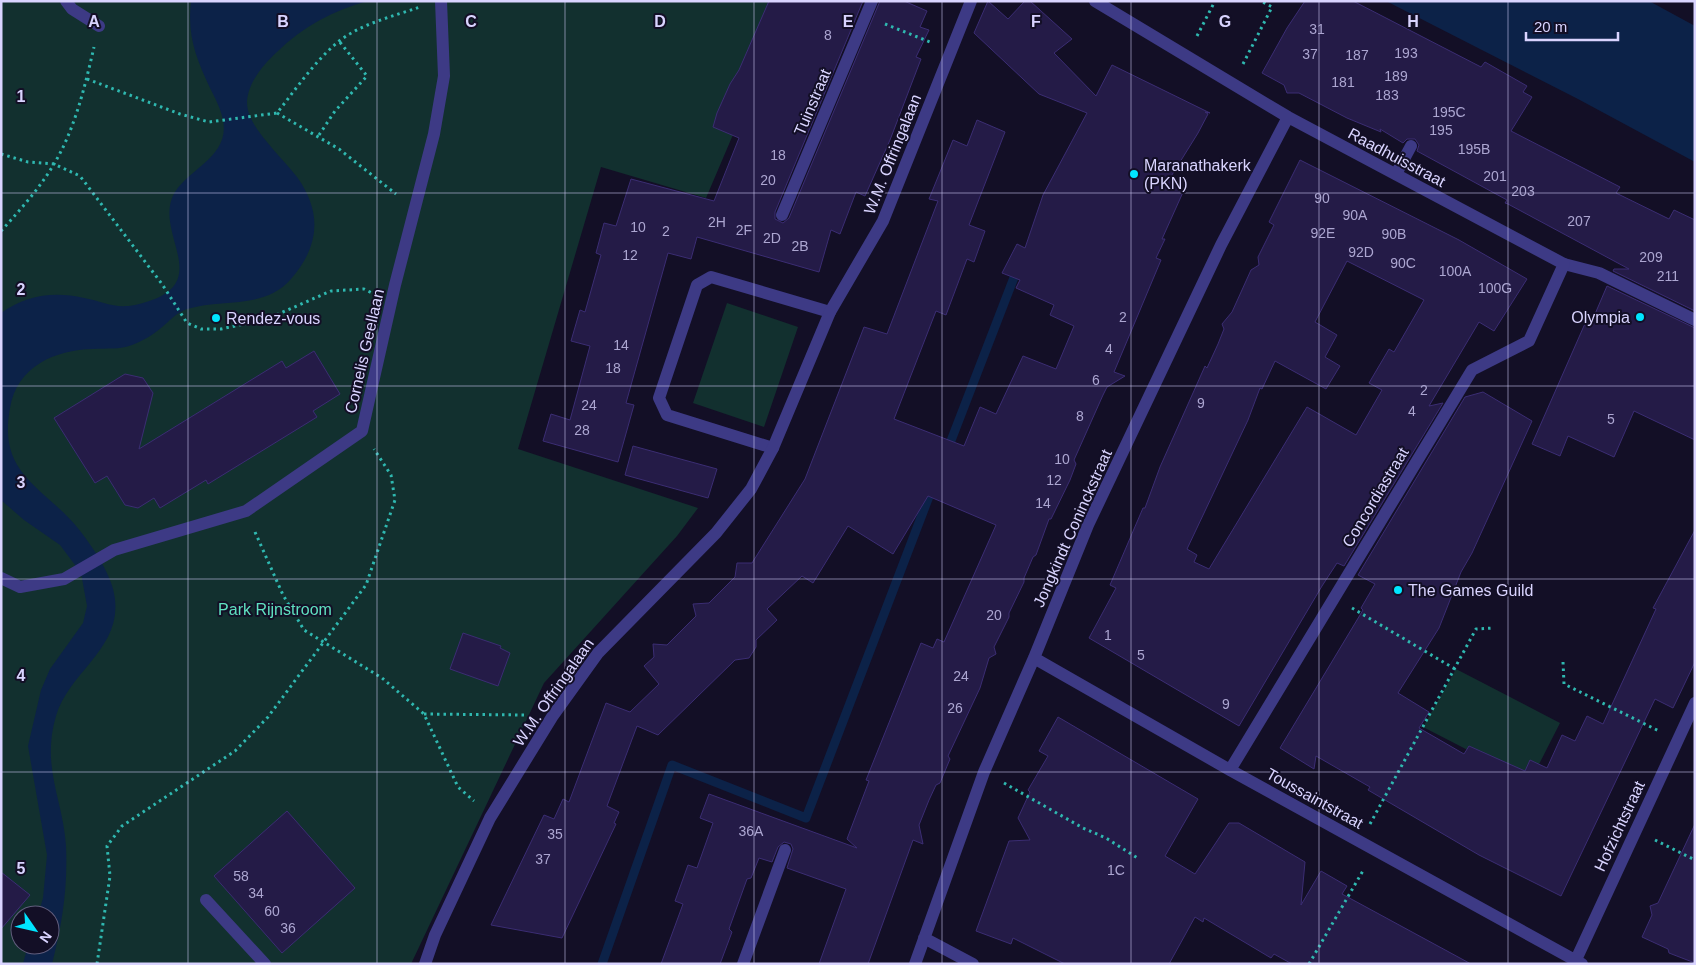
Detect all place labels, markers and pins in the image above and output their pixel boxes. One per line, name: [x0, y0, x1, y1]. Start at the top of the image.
place label: Maranathakerk (PKN): [1144, 157, 1252, 192]
marker: Maranathakerk (PKN): [1128, 168, 1140, 180]
place label: Olympia: [1571, 309, 1630, 326]
place label: Rendez-vous: [226, 310, 320, 327]
marker: Olympia: [1634, 311, 1646, 323]
marker: Rendez-vous: [210, 312, 222, 324]
place label: The Games Guild: [1408, 582, 1533, 599]
marker: The Games Guild: [1392, 584, 1404, 596]

